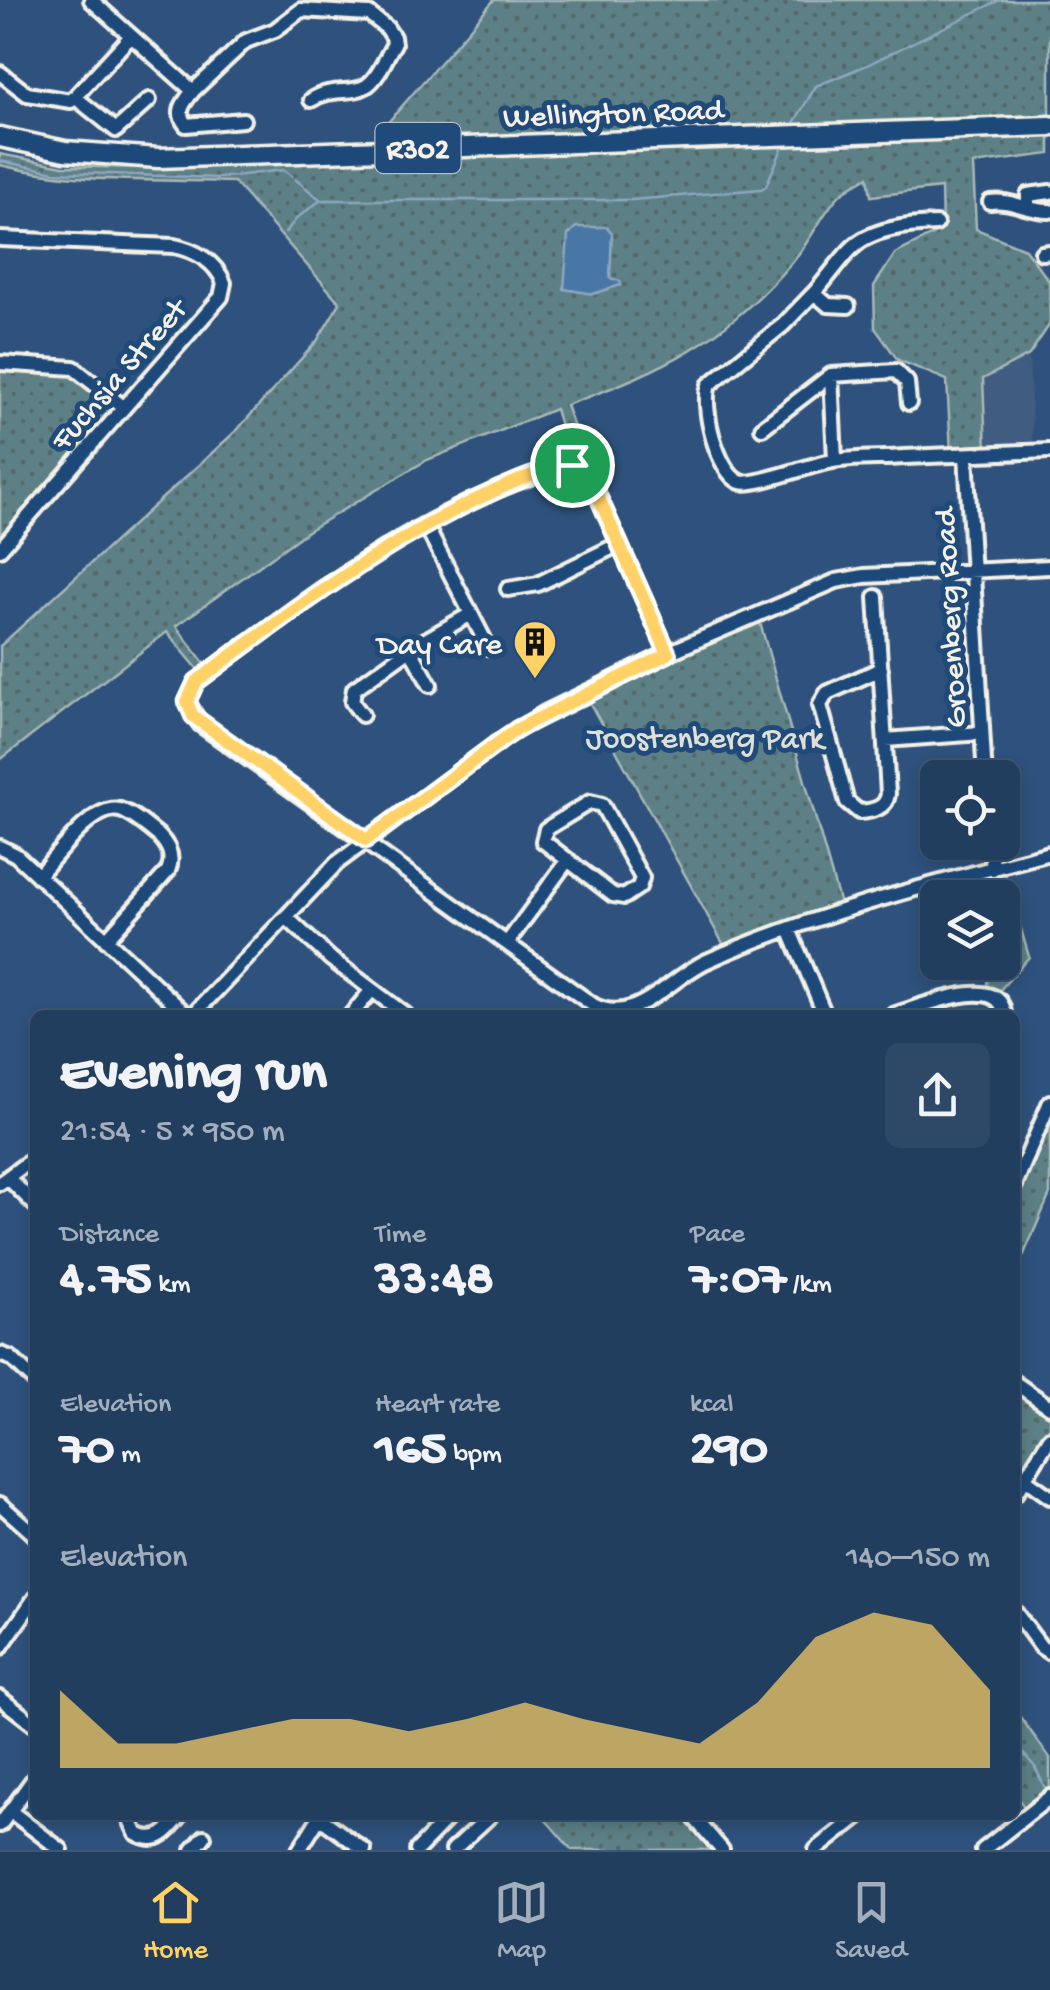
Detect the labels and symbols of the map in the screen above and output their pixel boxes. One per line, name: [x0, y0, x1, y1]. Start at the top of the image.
street label: Wellington Road: [502, 93, 726, 139]
road number: R302: [376, 123, 460, 173]
street label: Fuchsia Street: [44, 290, 199, 461]
pin: [530, 423, 615, 508]
street label: Groenberg Road: [928, 505, 978, 729]
building icon: Day Care: [512, 619, 558, 680]
place label: Day Care: [375, 628, 502, 666]
park label: Joostenberg Park: [586, 722, 827, 760]

